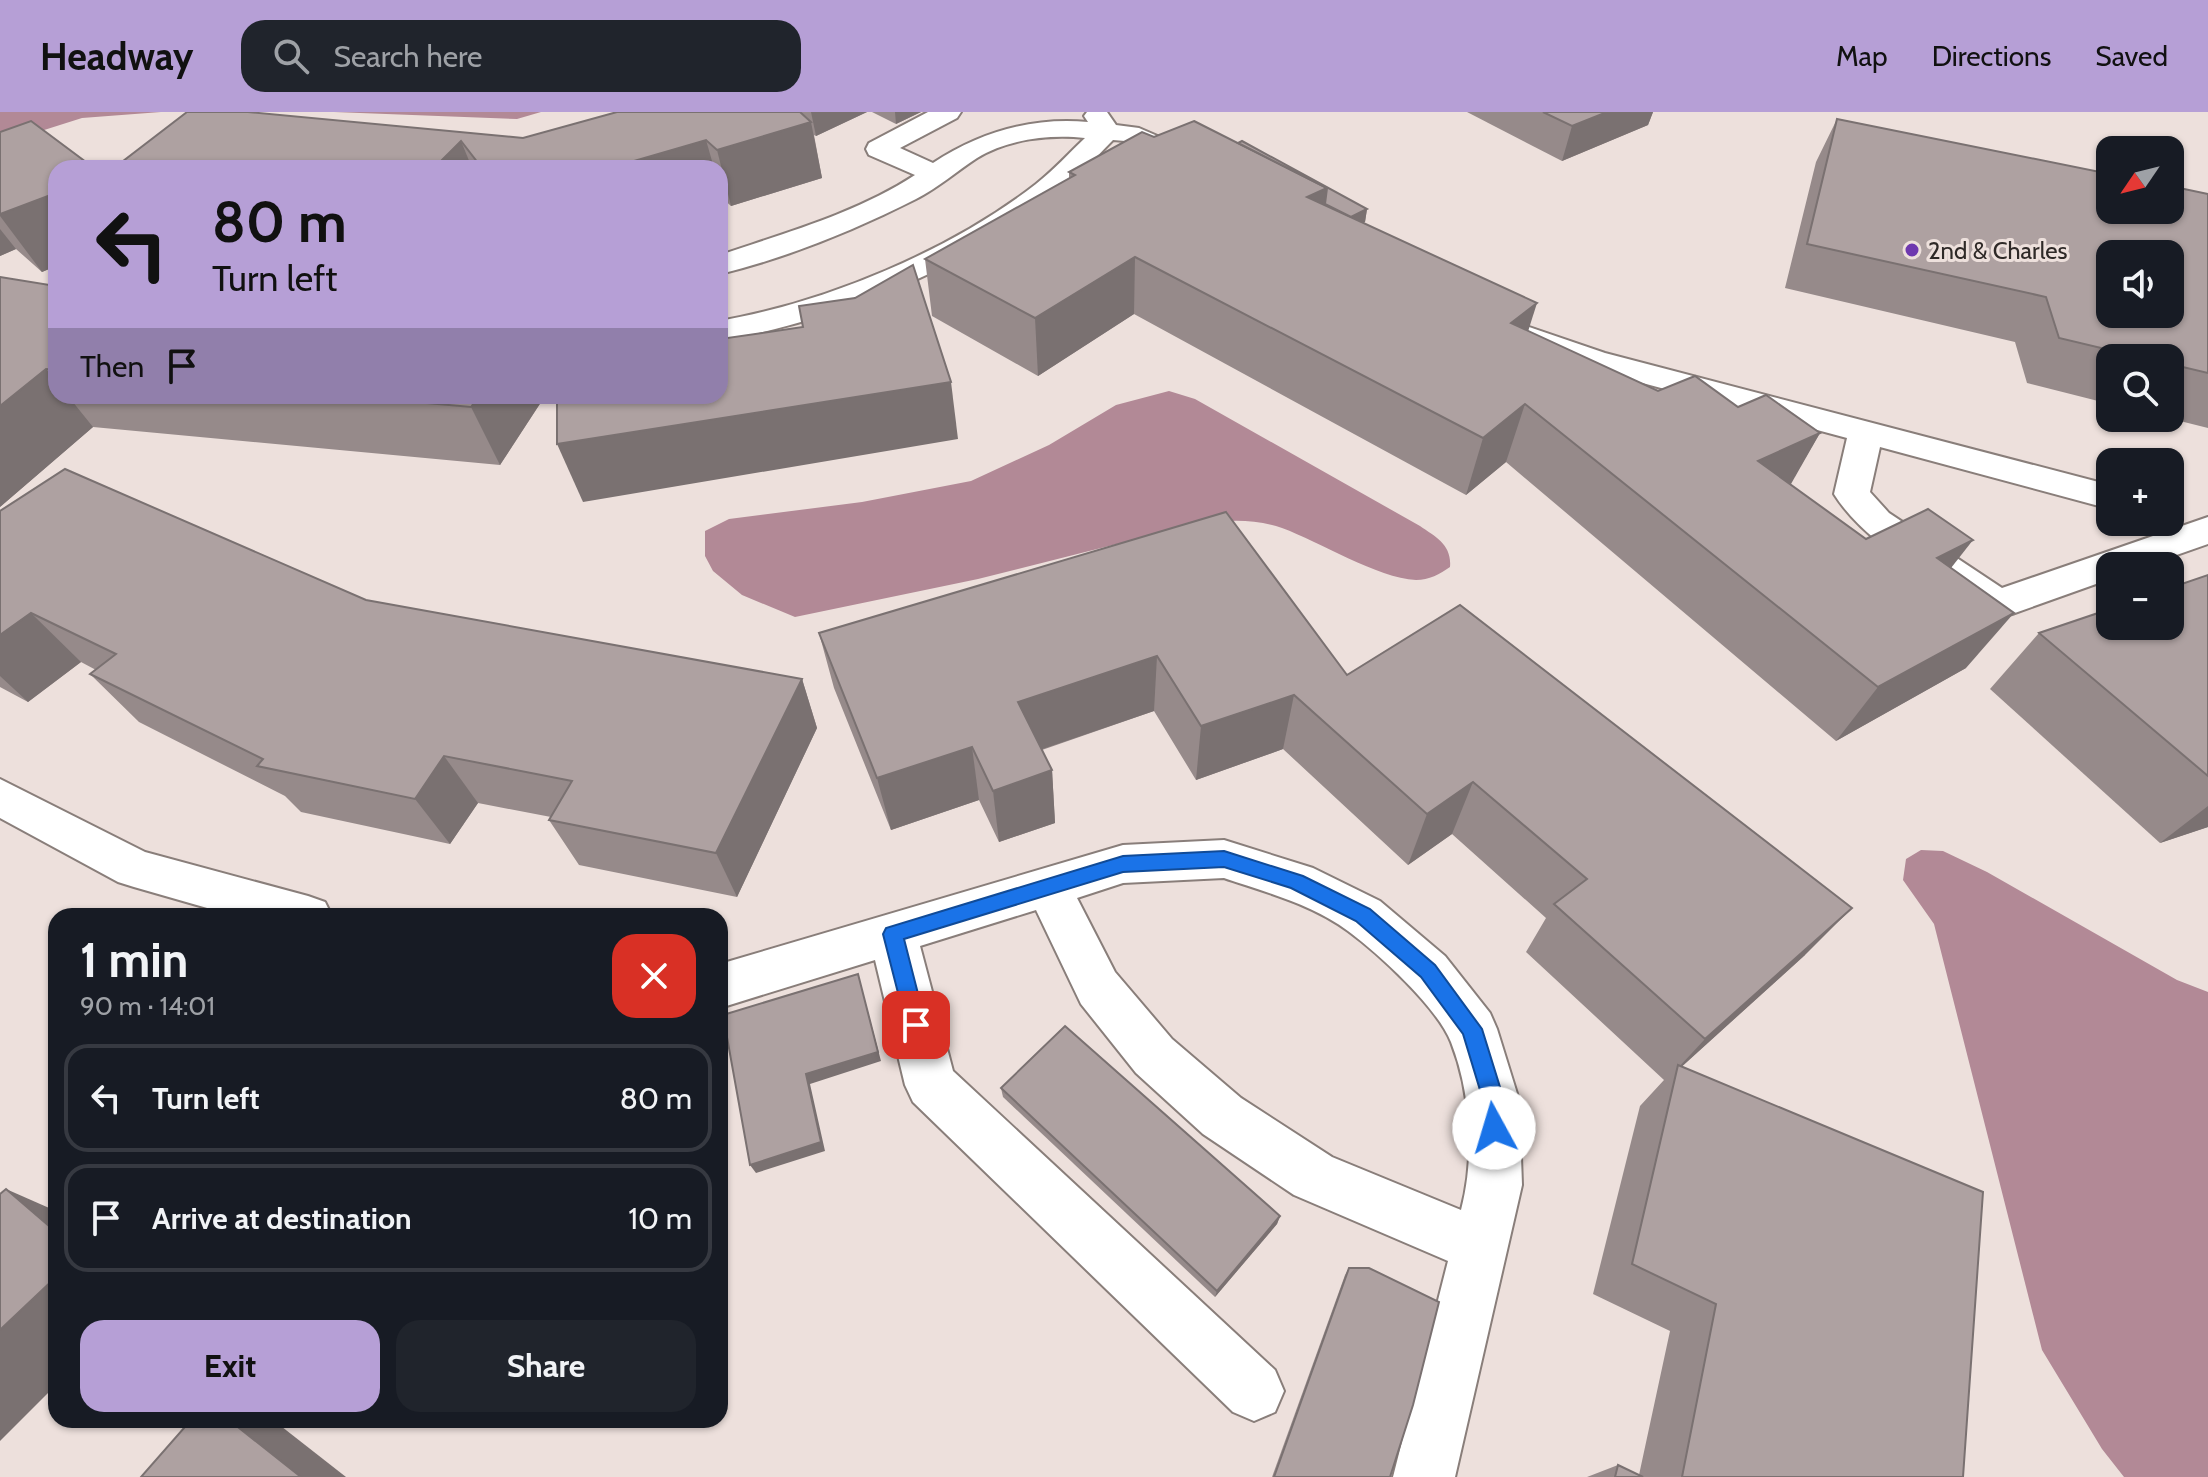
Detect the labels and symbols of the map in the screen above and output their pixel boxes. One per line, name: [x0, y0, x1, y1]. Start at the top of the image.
north arrow: [2096, 136, 2184, 224]
place label: 2nd & Charles: [1928, 236, 2068, 265]
marker: 2nd & Charles: [1903, 241, 1921, 259]
pin: [882, 991, 950, 1059]
position arrow: [1452, 1086, 1536, 1170]

